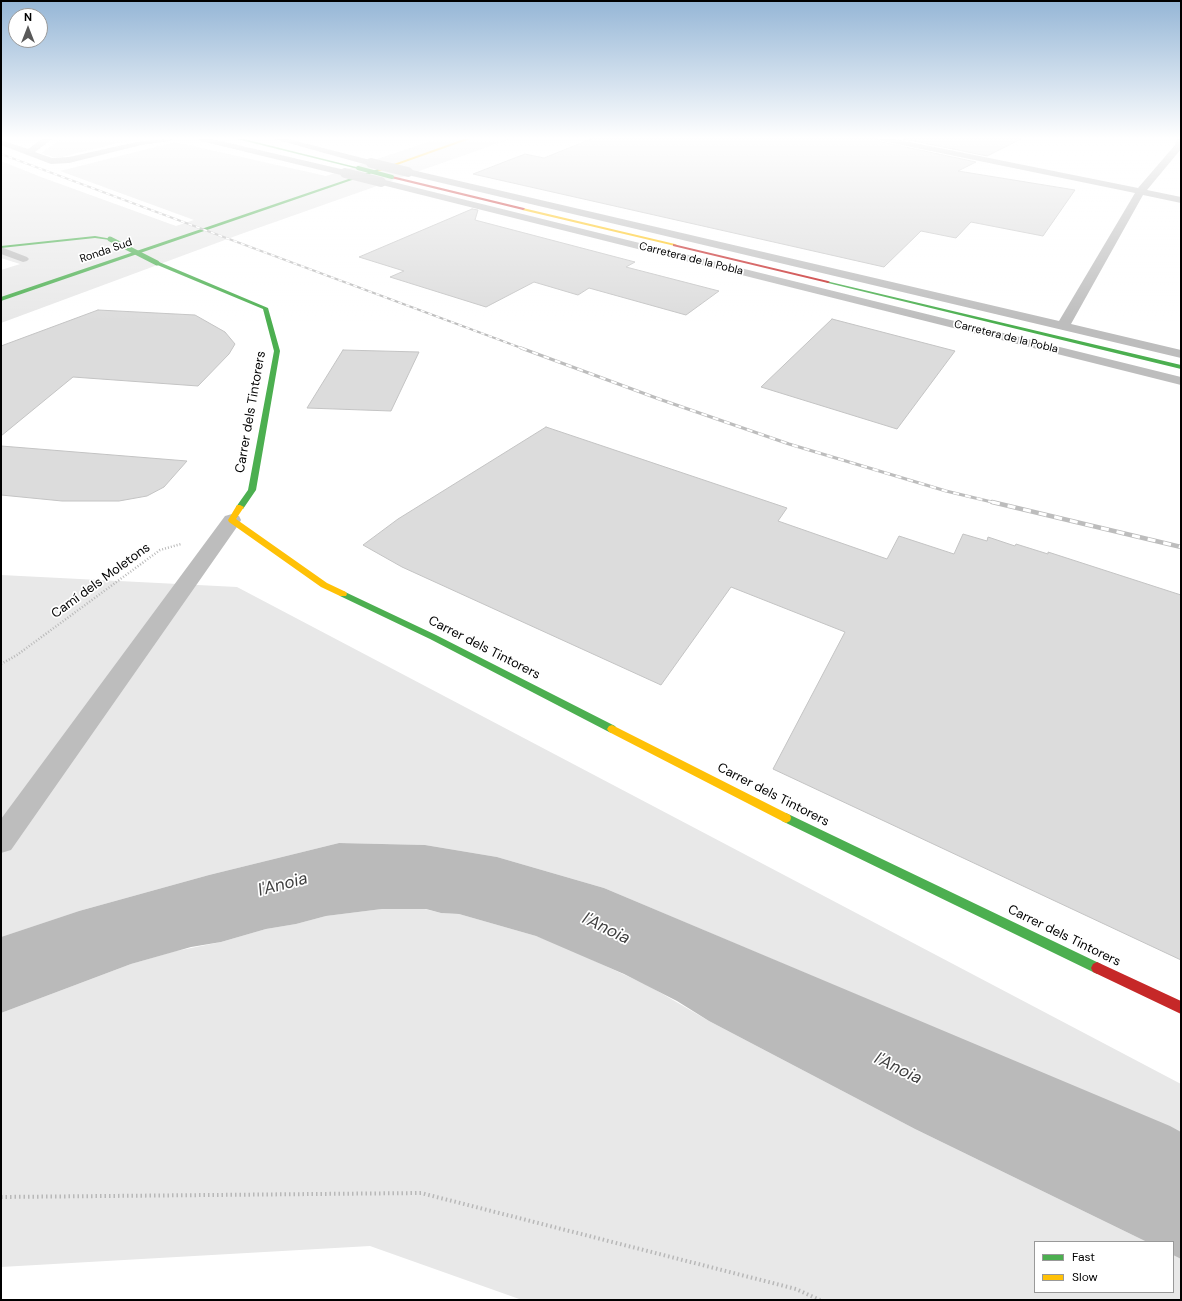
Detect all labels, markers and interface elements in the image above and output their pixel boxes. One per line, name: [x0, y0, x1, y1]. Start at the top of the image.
north arrow: [8, 8, 48, 48]
text: N: [24, 10, 32, 24]
street label: Ronda Sud: [78, 236, 134, 266]
street label: Carretera de la Pobla: [638, 240, 744, 278]
street label: Carretera de la Pobla: [953, 318, 1059, 356]
street label: Carrer dels Tintorers: [233, 350, 269, 474]
street label: Camí dels Moletons: [49, 540, 153, 622]
street label: Carrer dels Tintorers: [425, 613, 543, 683]
street label: Carrer dels Tintorers: [714, 760, 832, 830]
water label: l'Anoia: [256, 869, 310, 901]
street label: Carrer dels Tintorers: [1005, 902, 1123, 970]
water label: l'Anoia: [579, 909, 633, 949]
water label: l'Anoia: [871, 1049, 925, 1089]
legend: [1034, 1241, 1174, 1293]
text: Fast: [1072, 1249, 1095, 1265]
text: Slow: [1072, 1269, 1098, 1285]

